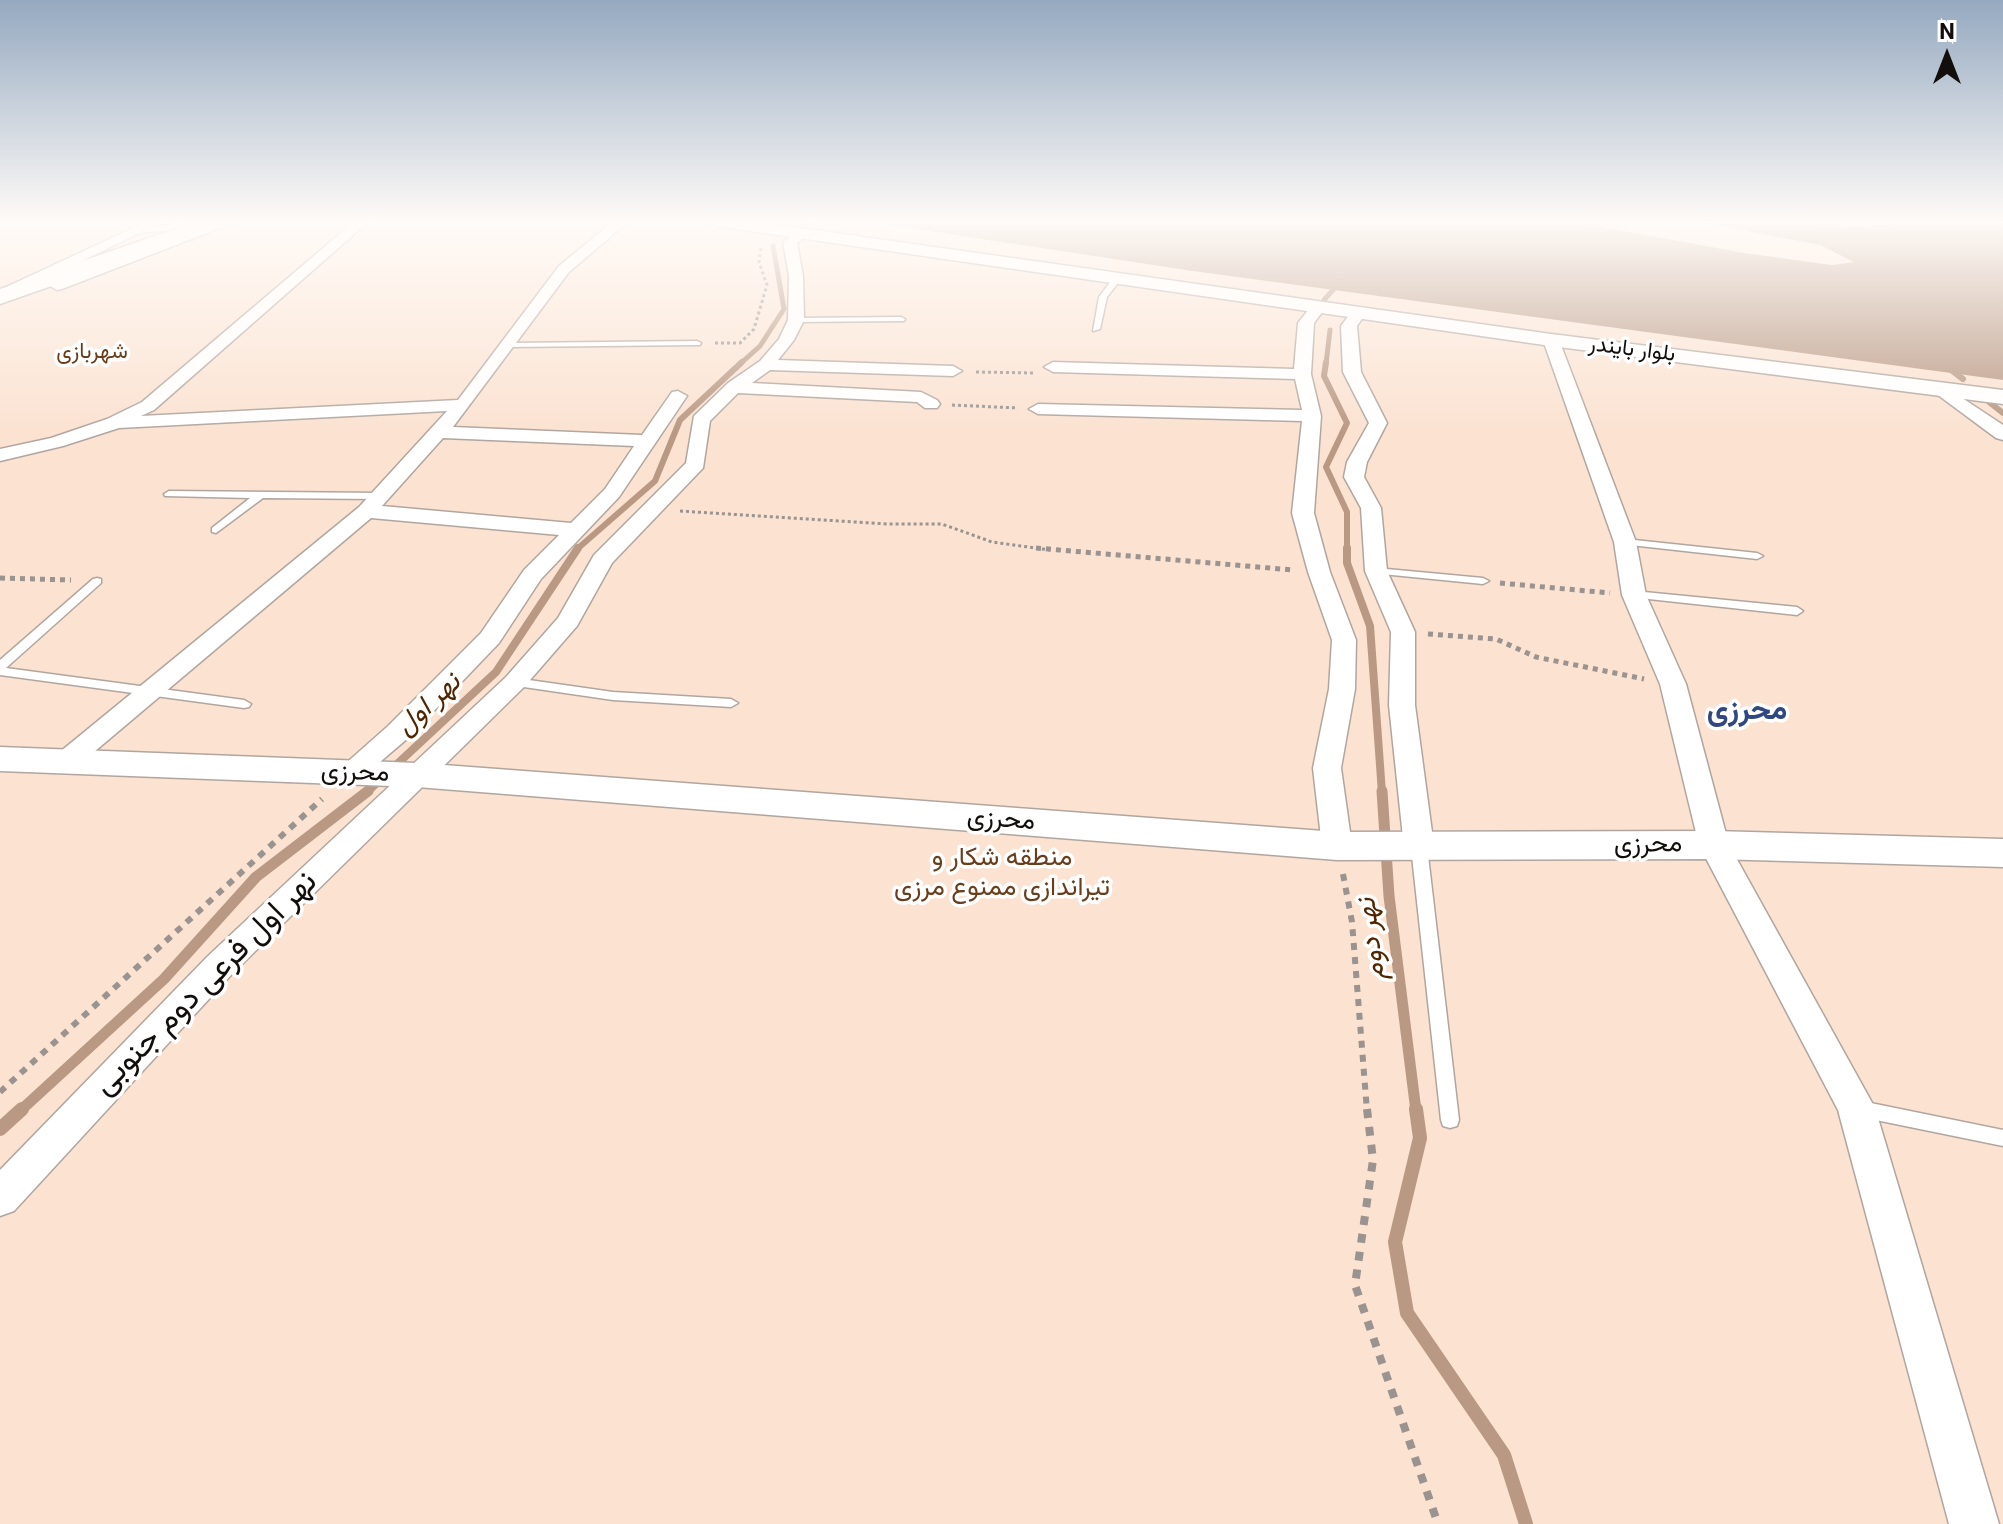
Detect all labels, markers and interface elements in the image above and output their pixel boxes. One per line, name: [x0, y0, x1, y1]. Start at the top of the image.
north arrow: [1907, 16, 1987, 96]
text: N: [1939, 19, 1955, 44]
street label: بلوار بایندر: [1587, 332, 1677, 368]
park label: شهربازی: [56, 339, 128, 365]
water label: نهر اول: [390, 667, 468, 743]
district label: محرزی: [1707, 693, 1787, 729]
street label: محرزی: [320, 756, 390, 790]
street label: محرزی: [966, 802, 1036, 838]
street label: محرزی: [1613, 829, 1683, 861]
park label: منطقه شکار و تیراندازی ممنوع مرزی: [894, 842, 1110, 904]
street label: نهر اول فرعی دوم جنوبی: [86, 864, 326, 1104]
water label: نهر دوم: [1350, 896, 1394, 982]

